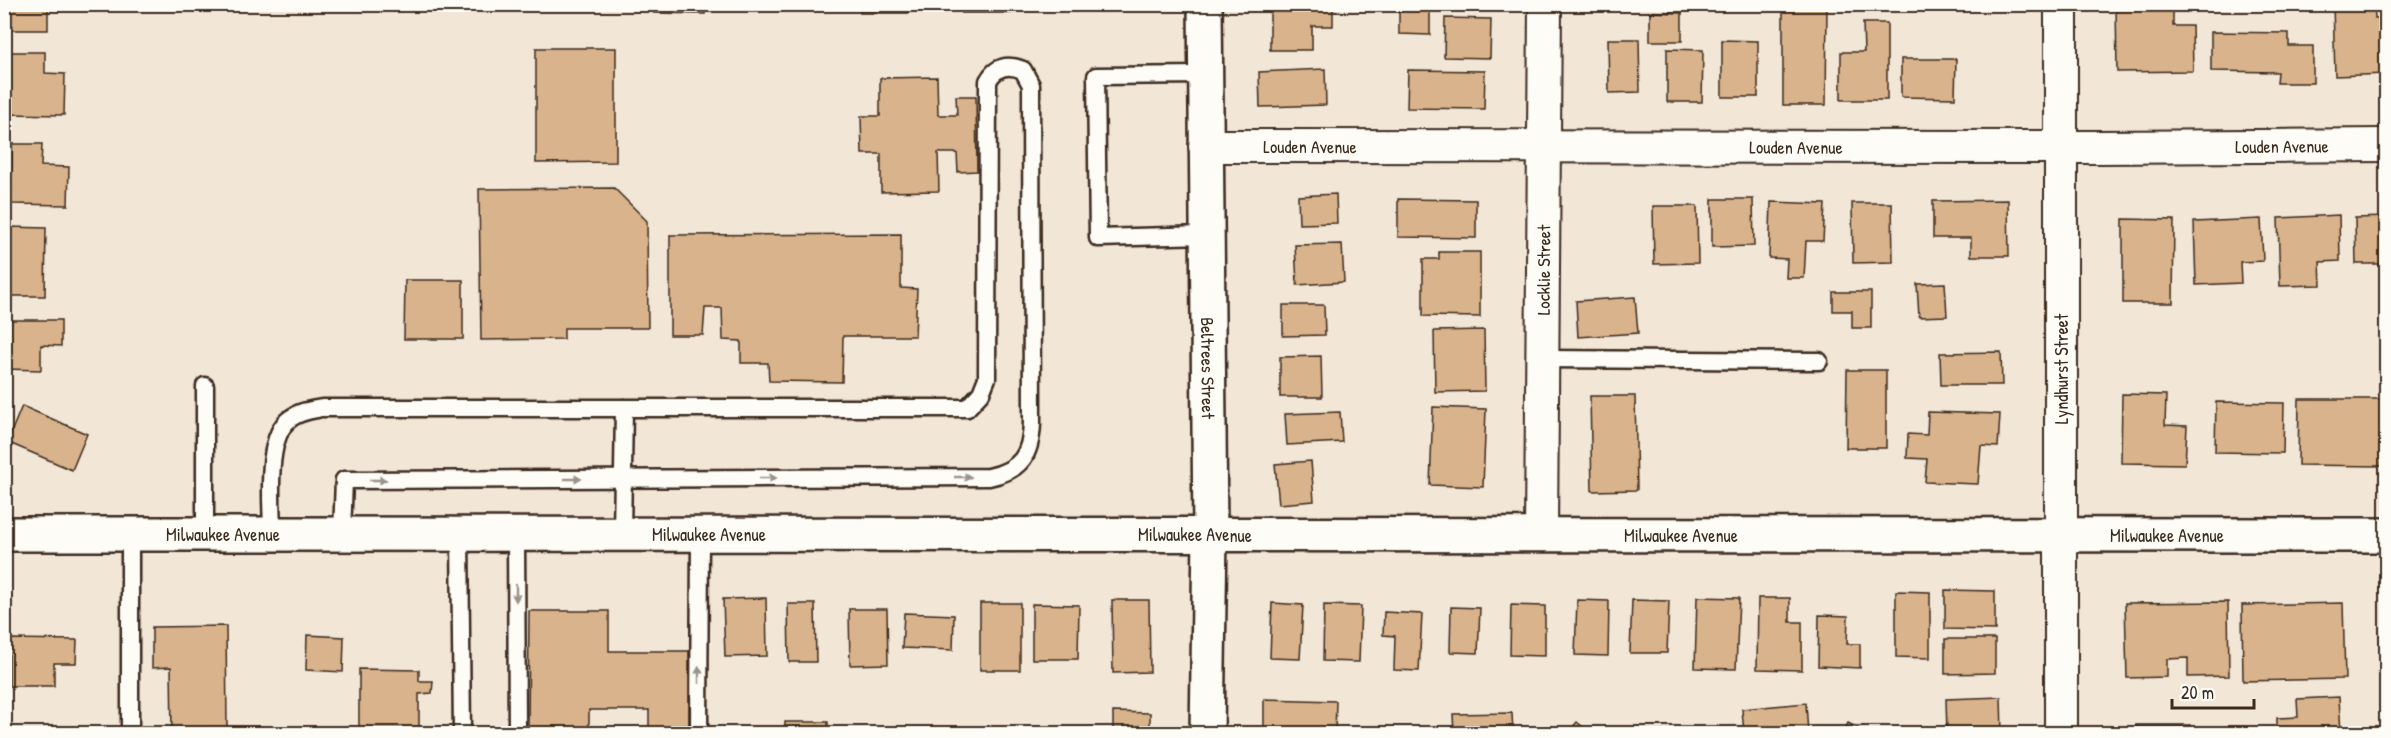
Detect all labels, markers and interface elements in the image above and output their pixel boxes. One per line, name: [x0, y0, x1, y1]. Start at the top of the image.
street label: Louden Avenue: [2235, 133, 2329, 159]
street label: Louden Avenue: [1263, 134, 1357, 159]
street label: Louden Avenue: [1749, 134, 1843, 159]
street label: Locklie Street: [1530, 224, 1556, 315]
street label: Lyndhurst Street: [2049, 313, 2074, 424]
street label: Beltrees Street: [1195, 317, 1221, 420]
one-way arrow: [954, 472, 973, 482]
one-way arrow: [759, 473, 778, 483]
one-way arrow: [564, 474, 583, 484]
one-way arrow: [369, 475, 388, 485]
street label: Milwaukee Avenue: [166, 522, 280, 547]
street label: Milwaukee Avenue: [652, 522, 766, 547]
street label: Milwaukee Avenue: [1138, 522, 1252, 547]
street label: Milwaukee Avenue: [1624, 522, 1738, 547]
street label: Milwaukee Avenue: [2110, 522, 2224, 547]
one-way arrow: [511, 583, 521, 602]
one-way arrow: [694, 666, 704, 685]
scale bar: [2172, 672, 2254, 710]
text: 20 m: [2181, 680, 2214, 705]

